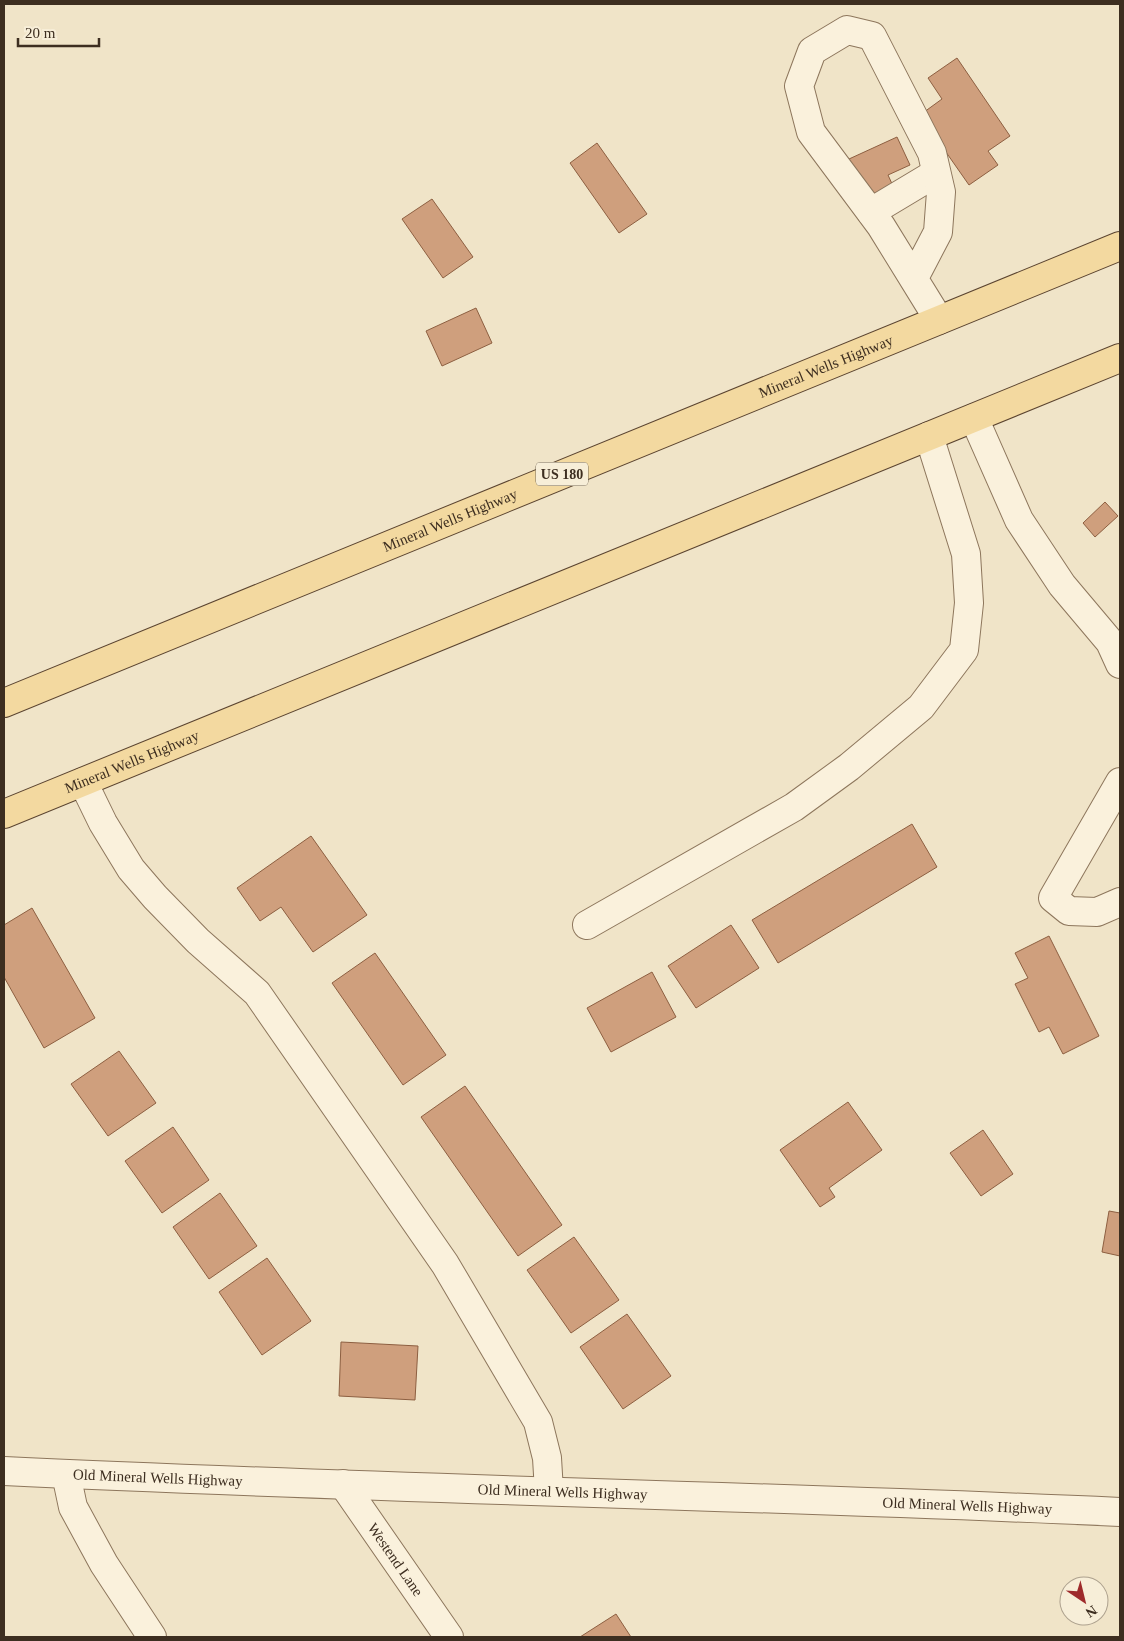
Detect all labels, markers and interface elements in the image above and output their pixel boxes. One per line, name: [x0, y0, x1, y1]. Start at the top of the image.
scale bar: [18, 15, 99, 47]
text: 20 m: [25, 25, 56, 41]
street label: Mineral Wells Highway: [756, 332, 896, 401]
road number: US 180: [536, 462, 588, 486]
street label: Mineral Wells Highway: [381, 486, 520, 555]
street label: Mineral Wells Highway: [62, 727, 202, 796]
street label: Old Mineral Wells Highway: [73, 1466, 244, 1489]
street label: Old Mineral Wells Highway: [477, 1481, 648, 1503]
street label: Old Mineral Wells Highway: [882, 1494, 1053, 1517]
street label: Westend Lane: [365, 1520, 426, 1599]
north arrow: [1059, 1576, 1109, 1626]
text: N: [1083, 1602, 1100, 1620]

